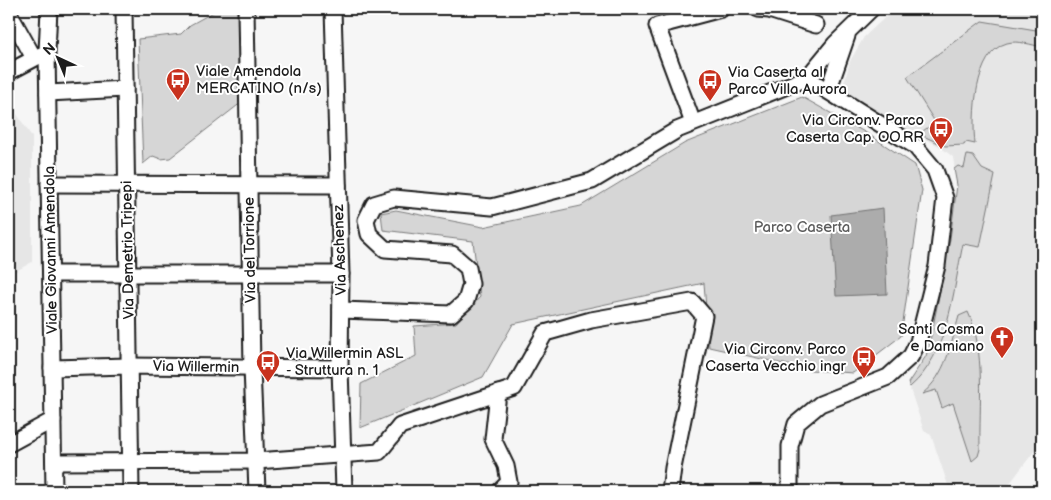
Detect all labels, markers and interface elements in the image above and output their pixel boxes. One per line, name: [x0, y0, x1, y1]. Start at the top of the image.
north arrow: [32, 32, 82, 82]
text: N: [40, 39, 59, 59]
place label: Viale Amendola MERCATINO (n/s): [196, 62, 322, 98]
place label: Via Caserta al Parco Villa Aurora: [728, 63, 847, 99]
bus stop icon: Viale Amendola MERCATINO (n/s): [165, 67, 191, 101]
bus stop icon: Via Caserta al Parco Villa Aurora: [697, 68, 723, 102]
place label: Via Circonv. Parco Caserta Cap. OO.RR: [786, 111, 924, 147]
bus stop icon: Via Circonv. Parco Caserta Cap. OO.RR: [928, 116, 954, 150]
street label: Viale Giovanni Amendola: [40, 166, 62, 334]
street label: Via Demetrio Tripepi: [117, 180, 139, 320]
street label: Via del Torrione: [240, 197, 260, 303]
street label: Via Aschenez: [329, 203, 351, 296]
park label: Parco Caserta: [754, 218, 850, 237]
place label: Santi Cosma e Damiano: [898, 320, 984, 356]
church icon: Santi Cosma e Damiano: [989, 325, 1015, 359]
place label: Via Circonv. Parco Caserta Vecchio ingr: [705, 340, 847, 376]
place label: Via Willermin ASL - Struttura n. 1: [286, 344, 404, 380]
bus stop icon: Via Circonv. Parco Caserta Vecchio ingr: [851, 345, 877, 379]
bus stop icon: Via Willermin ASL - Struttura n. 1: [255, 349, 281, 383]
street label: Via Willermin: [153, 357, 239, 377]

